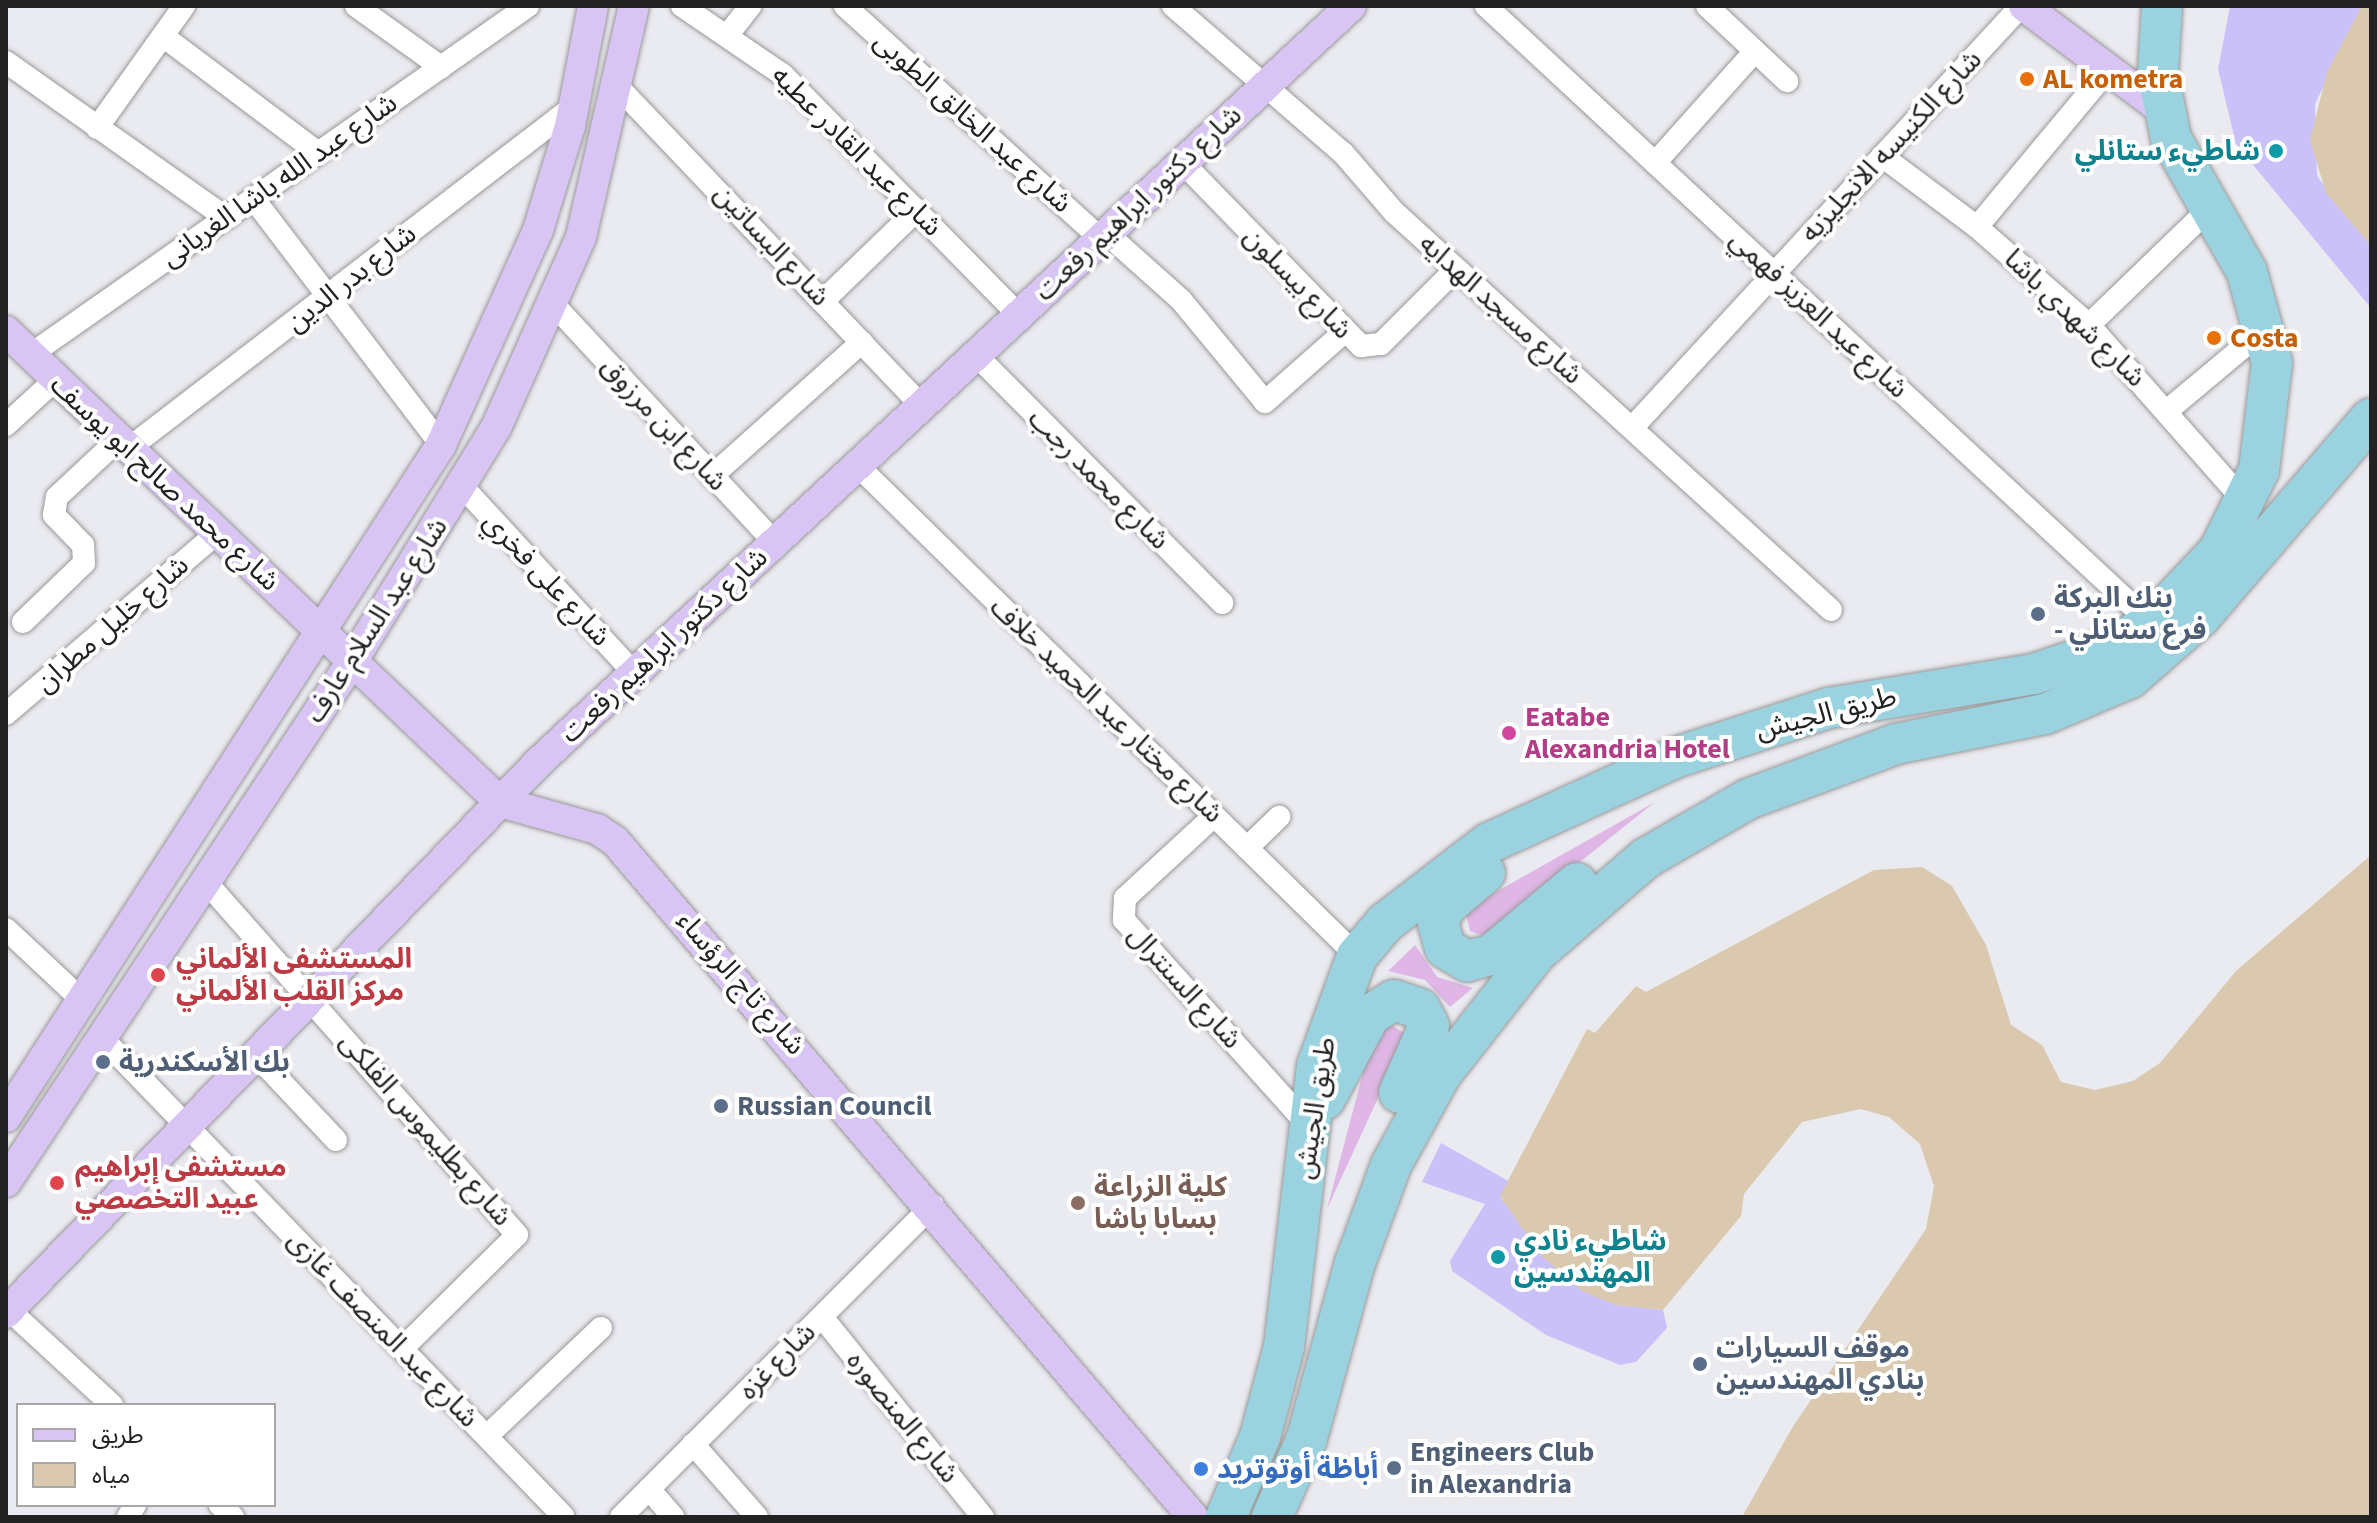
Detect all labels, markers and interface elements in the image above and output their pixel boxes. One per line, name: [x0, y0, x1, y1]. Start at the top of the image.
street label: شارع عبد الخالق الطوبى: [867, 24, 1079, 220]
street label: شارع الكنيسه الانجليزيه: [1793, 43, 1989, 249]
street label: شارع عبد القادر عطيه: [765, 59, 949, 243]
place label: AL kometra: [2043, 62, 2183, 96]
marker: AL kometra: [2018, 70, 2036, 88]
street label: شارع عبد الله باشا الغريانى: [154, 86, 404, 274]
street label: شارع دكتور ابراهيم رفعت: [1028, 98, 1248, 308]
place label: شاطيء ستانلي: [2075, 134, 2260, 168]
marker: شاطيء ستانلي: [2267, 142, 2285, 160]
street label: شارع البساتين: [707, 177, 837, 313]
street label: شارع بدر الدين: [279, 217, 423, 339]
street label: شارع بيسلون: [1236, 220, 1360, 346]
street label: شارع عبد العزيز فهمي: [1723, 223, 1915, 405]
street label: شارع مسجد الهدايه: [1412, 227, 1590, 391]
street label: شارع شهدي باشا: [1997, 242, 2153, 394]
place label: Costa: [2230, 321, 2298, 355]
marker: Costa: [2205, 329, 2223, 347]
street label: شارع ابن مرزوق: [594, 350, 734, 498]
street label: شارع محمد صالح ابو يوسف: [43, 368, 287, 598]
street label: شارع محمد رجب: [1021, 401, 1177, 557]
street label: شارع على فخري: [476, 505, 618, 653]
street label: شارع عبد السلام عارف: [297, 511, 455, 729]
street label: شارع دكتور ابراهيم رفعت: [554, 540, 774, 750]
street label: شارع خليل مطران: [28, 548, 196, 700]
place label: بنك البركة - فرع ستانلي: [2054, 581, 2206, 647]
street label: شارع مختار عبد الحميد خلاف: [983, 590, 1231, 830]
marker: بنك البركة - فرع ستانلي: [2029, 605, 2047, 623]
street label: طريق الجيش: [1752, 679, 1900, 747]
place label: Eatabe Alexandria Hotel: [1525, 700, 1730, 766]
marker: Eatabe Alexandria Hotel: [1500, 724, 1518, 742]
street label: شارع تاج الرؤساء: [669, 904, 813, 1062]
street label: شارع السنترال: [1121, 918, 1249, 1056]
place label: المستشفى الألماني مركز القلب الألماني: [176, 942, 412, 1008]
marker: المستشفى الألماني مركز القلب الألماني: [147, 964, 169, 986]
street label: شارع بطليموس الفلكى: [333, 1025, 519, 1233]
street label: طريق الجيش: [1287, 1034, 1343, 1182]
place label: بك الأسكندرية: [119, 1045, 290, 1079]
marker: بك الأسكندرية: [94, 1053, 112, 1071]
place label: Russian Council: [737, 1089, 932, 1123]
marker: Russian Council: [712, 1097, 730, 1115]
place label: مستشفى إبراهيم عبيد التخصصي: [75, 1150, 287, 1216]
place label: كلية الزراعة بسابا باشا: [1094, 1170, 1227, 1236]
marker: مستشفى إبراهيم عبيد التخصصي: [46, 1172, 68, 1194]
marker: كلية الزراعة بسابا باشا: [1069, 1194, 1087, 1212]
street label: شارع عبد المنصف غازى: [280, 1224, 486, 1434]
place label: شاطيء نادي المهندسين: [1514, 1224, 1667, 1290]
marker: شاطيء نادي المهندسين: [1489, 1248, 1507, 1266]
street label: شارع غزه: [731, 1315, 823, 1407]
place label: موقف السيارات بنادي المهندسين: [1716, 1331, 1924, 1397]
street label: شارع المنصوره: [840, 1344, 966, 1490]
marker: موقف السيارات بنادي المهندسين: [1691, 1355, 1709, 1373]
legend: [16, 1403, 276, 1507]
text: طريق: [92, 1418, 144, 1453]
place label: Engineers Club in Alexandria: [1410, 1435, 1594, 1501]
place label: أباظة أوتوتريد: [1217, 1452, 1378, 1486]
text: مياه: [92, 1458, 130, 1493]
marker: Engineers Club in Alexandria: [1385, 1459, 1403, 1477]
marker: أباظة أوتوتريد: [1192, 1460, 1210, 1478]

